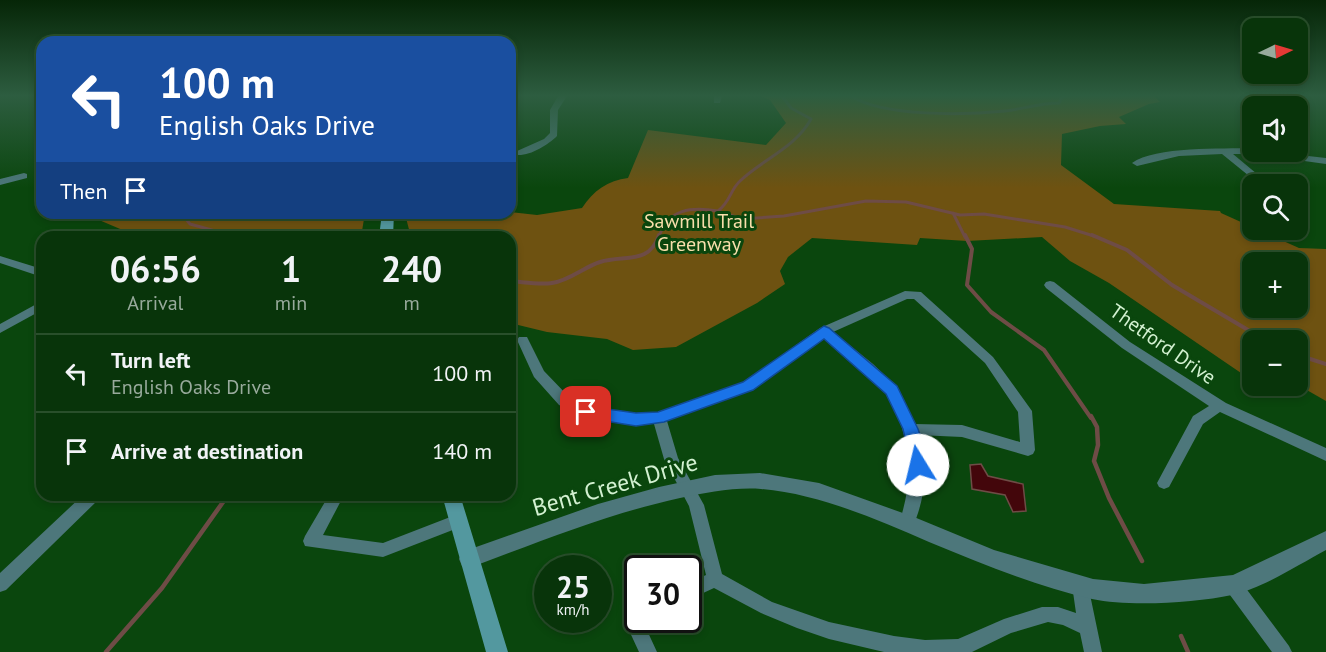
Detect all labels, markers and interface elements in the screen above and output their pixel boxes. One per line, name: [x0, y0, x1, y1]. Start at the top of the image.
north arrow: [1242, 18, 1308, 84]
map controls: [1242, 18, 1308, 396]
text: 100 m: [159, 55, 275, 110]
icon: left: [60, 60, 138, 138]
button: sound: [1242, 96, 1308, 162]
text: English Oaks Drive: [159, 108, 375, 142]
icon: arrive: [119, 174, 152, 207]
button: search: [1242, 174, 1308, 240]
text: Then: [60, 177, 107, 205]
park label: Sawmill Trail Greenway: [644, 208, 754, 257]
text: 06:56: [110, 245, 201, 292]
text: 1: [281, 245, 301, 292]
text: 240: [381, 245, 442, 292]
button: +: [1242, 252, 1308, 318]
text: Arrival: [127, 290, 183, 316]
text: min: [275, 290, 307, 316]
text: m: [404, 290, 420, 316]
street label: Thetford Drive: [1105, 298, 1221, 390]
button: −: [1242, 330, 1308, 396]
text: Turn left: [111, 346, 191, 374]
icon: left: [60, 357, 93, 390]
text: 100 m: [432, 359, 492, 387]
text: English Oaks Drive: [111, 374, 271, 400]
pin: [560, 386, 611, 437]
icon: arrive: [569, 395, 602, 428]
position arrow: [886, 433, 950, 497]
icon: arrive: [60, 435, 93, 468]
text: Arrive at destination: [111, 437, 303, 465]
text: 140 m: [432, 437, 492, 465]
street label: Bent Creek Drive: [529, 446, 701, 523]
speed limit sign: 30: [624, 555, 702, 633]
text: 25: [556, 567, 590, 606]
text: km/h: [557, 600, 589, 619]

